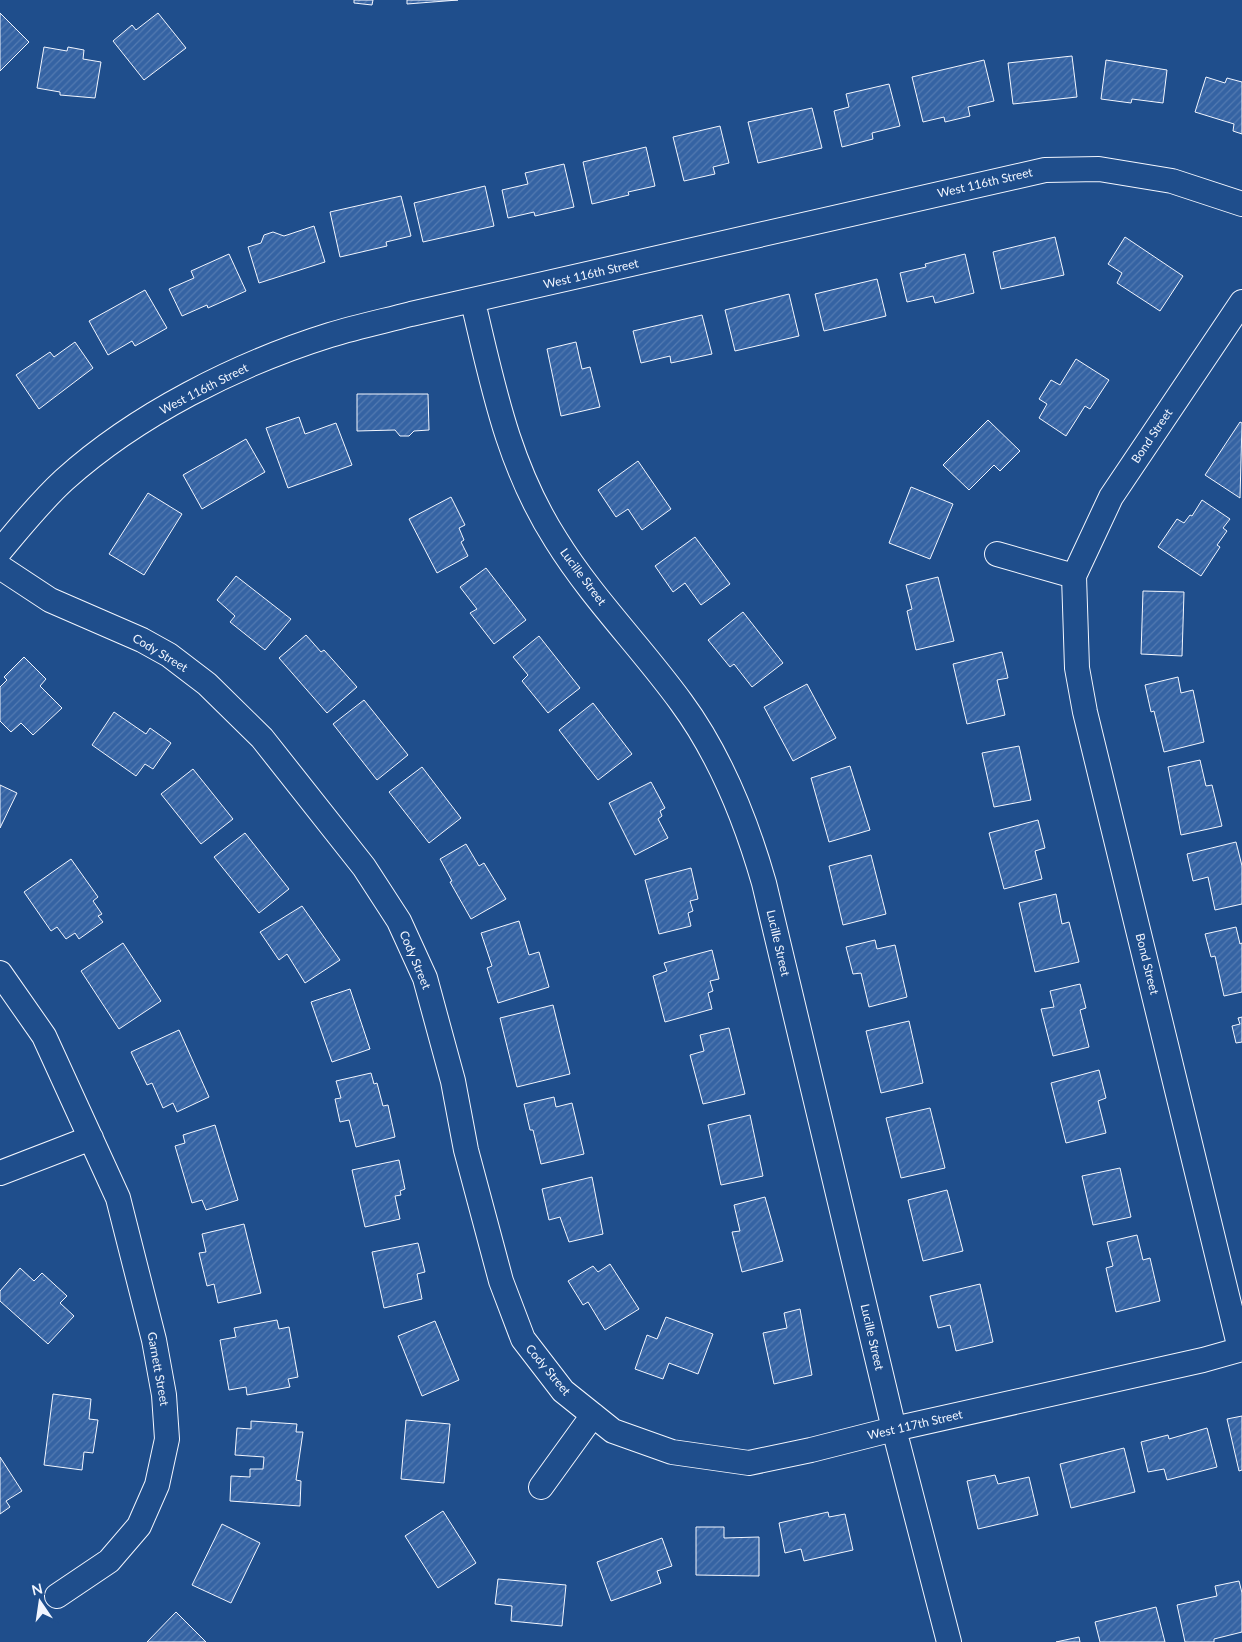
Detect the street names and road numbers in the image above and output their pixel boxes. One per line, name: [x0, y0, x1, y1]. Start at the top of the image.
street label: West 116th Street: [936, 164, 1035, 201]
street label: West 116th Street: [542, 255, 641, 292]
street label: West 116th Street: [157, 359, 251, 417]
street label: Bond Street: [1128, 405, 1176, 466]
street label: Lucille Street: [557, 545, 610, 609]
street label: Cody Street: [130, 630, 191, 675]
street label: Lucille Street: [764, 908, 794, 978]
street label: Cody Street: [396, 928, 435, 992]
street label: Bond Street: [1133, 932, 1162, 997]
street label: Lucille Street: [858, 1302, 888, 1372]
street label: Garnett Street: [145, 1331, 173, 1408]
street label: Cody Street: [523, 1341, 574, 1399]
street label: West 117th Street: [866, 1406, 965, 1443]

